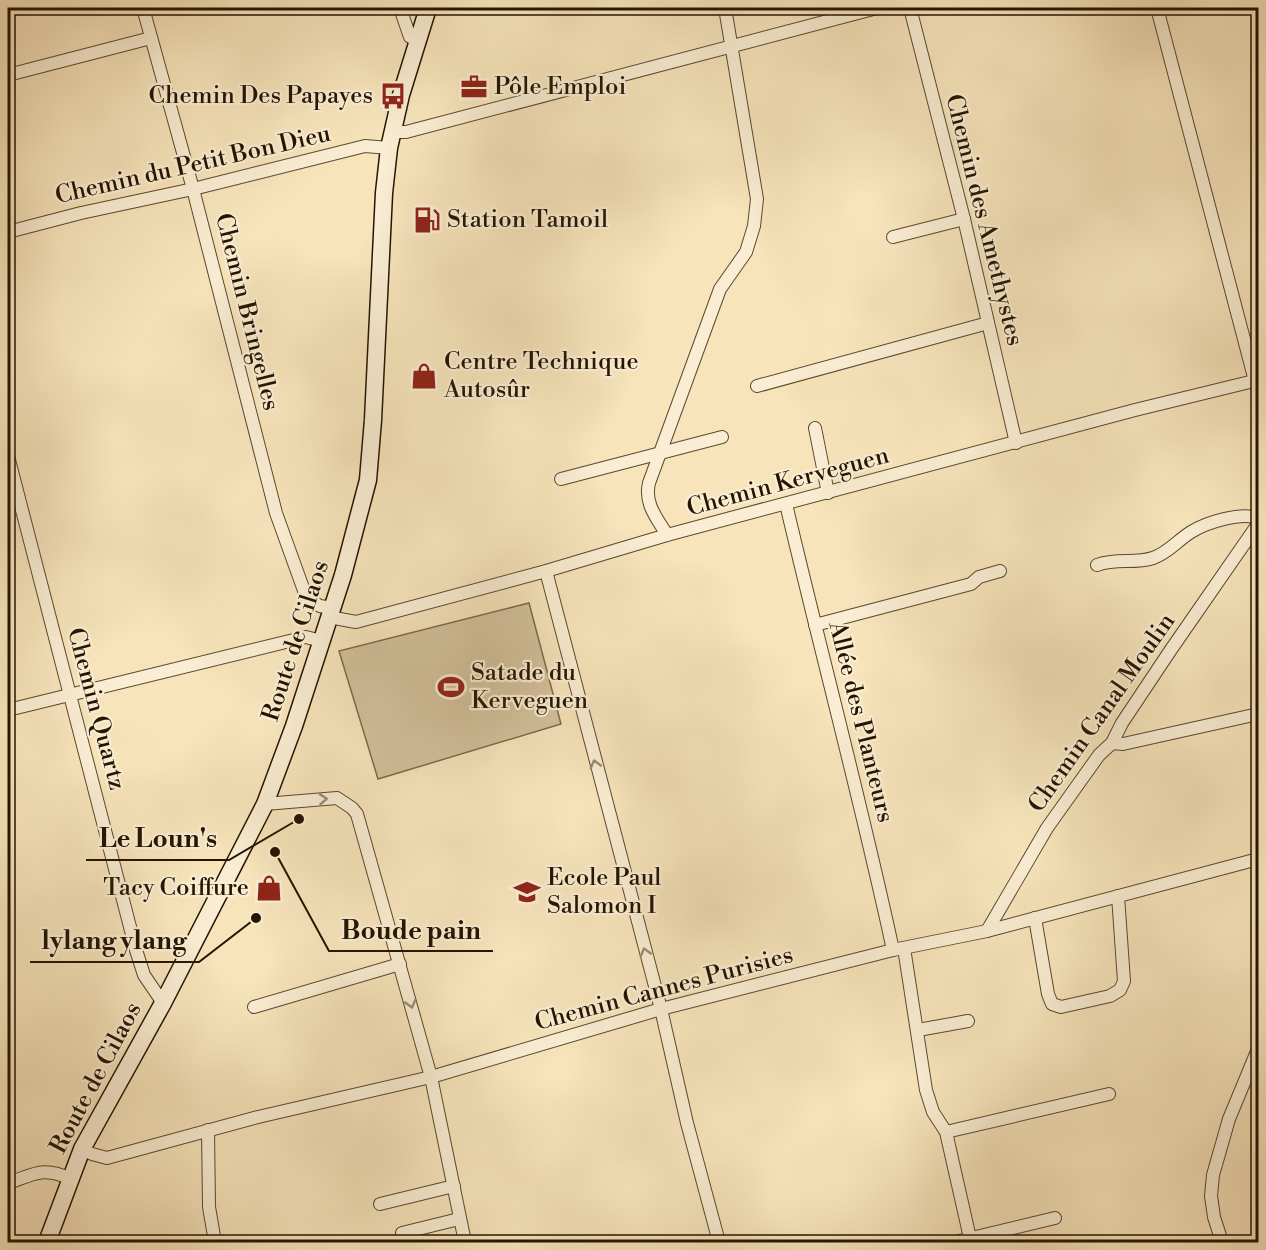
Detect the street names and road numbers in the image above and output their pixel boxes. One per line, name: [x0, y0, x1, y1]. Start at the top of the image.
street label: Chemin des Amethystes: [938, 91, 1030, 349]
street label: Chemin du Petit Bon Dieu: [52, 119, 334, 211]
street label: Chemin Bringelles: [208, 210, 286, 414]
street label: Chemin Kerveguen: [684, 441, 892, 523]
street label: Route de Cilaos: [256, 557, 336, 725]
street label: Chemin Canal Moulin: [1022, 608, 1182, 818]
street label: Allée des Planteurs: [821, 617, 900, 826]
street label: Chemin Quartz: [60, 625, 132, 793]
street label: Chemin Cannes Purisies: [532, 940, 796, 1038]
street label: Route de Cilaos: [43, 997, 149, 1159]

